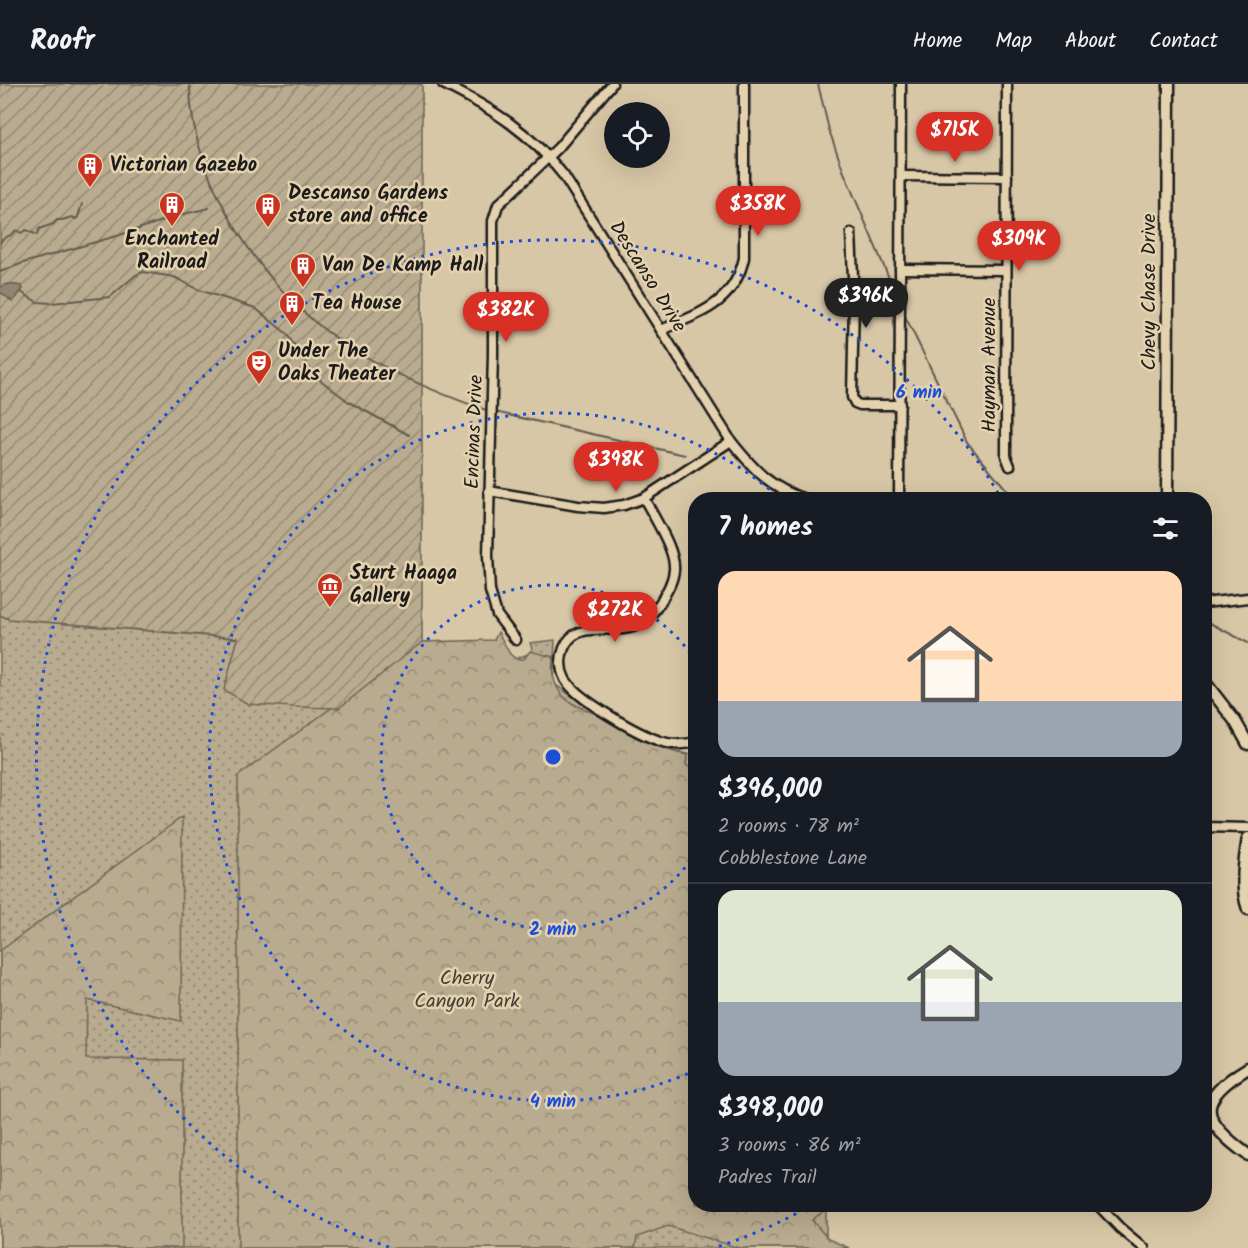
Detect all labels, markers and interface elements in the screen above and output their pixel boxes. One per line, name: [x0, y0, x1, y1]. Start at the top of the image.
text: Roofr: [30, 19, 95, 64]
text: Home: [913, 25, 962, 58]
text: Map: [995, 25, 1032, 58]
text: About: [1065, 25, 1116, 58]
text: Contact: [1149, 25, 1218, 58]
map controls: [604, 102, 670, 168]
button: locate: [604, 102, 670, 168]
pin: $715K: [913, 112, 997, 163]
text: $715K: [930, 115, 980, 147]
place label: Victorian Gazebo: [110, 150, 257, 182]
building icon: Victorian Gazebo: [75, 151, 105, 189]
place label: Descanso Gardens store and office: [288, 178, 449, 233]
pin: $358K: [716, 186, 800, 237]
text: $358K: [730, 189, 786, 221]
building icon: Enchanted Railroad: [157, 190, 187, 228]
building icon: Descanso Gardens store and office: [253, 191, 283, 229]
street label: Chevy Chase Drive: [1134, 214, 1166, 370]
street label: Descanso Drive: [600, 215, 694, 339]
pin: $309K: [977, 221, 1061, 272]
place label: Enchanted Railroad: [125, 224, 220, 279]
text: $309K: [991, 224, 1047, 256]
place label: Van De Kamp Hall: [322, 250, 484, 282]
building icon: Van De Kamp Hall: [288, 251, 318, 289]
pin: $396K: [824, 278, 908, 329]
text: $396K: [838, 281, 894, 313]
place label: Tea House: [312, 288, 402, 320]
building icon: Tea House: [277, 289, 307, 327]
pin: $382K: [464, 292, 548, 343]
text: $382K: [477, 295, 535, 327]
street label: Hayman Avenue: [974, 297, 1006, 433]
place label: Under The Oaks Theater: [278, 336, 396, 391]
theatre icon: Under The Oaks Theater: [244, 348, 274, 386]
street label: Encinas Drive: [457, 374, 493, 490]
text: 6 min: [896, 379, 942, 408]
pin: $398K: [574, 442, 658, 493]
text: $398K: [588, 445, 644, 477]
text: 7 homes: [718, 507, 813, 549]
icon: filters: [1149, 512, 1182, 545]
place label: Sturt Haaga Gallery: [350, 558, 457, 613]
museum icon: Sturt Haaga Gallery: [315, 571, 345, 609]
pin: $272K: [573, 592, 657, 643]
text: $272K: [587, 595, 643, 627]
icon: home: [896, 610, 1004, 718]
centre of rings: [543, 747, 563, 767]
text: $396,000: [718, 769, 822, 811]
text: 2 rooms · 78 m²: [718, 811, 859, 843]
text: Cobblestone Lane: [718, 843, 867, 875]
text: 2 min: [530, 916, 576, 945]
icon: home: [896, 929, 1004, 1037]
park label: Cherry Canyon Park: [414, 963, 520, 1018]
text: 4 min: [530, 1088, 576, 1117]
text: $398,000: [718, 1088, 823, 1130]
text: 3 rooms · 86 m²: [718, 1130, 861, 1162]
text: Padres Trail: [718, 1162, 817, 1194]

